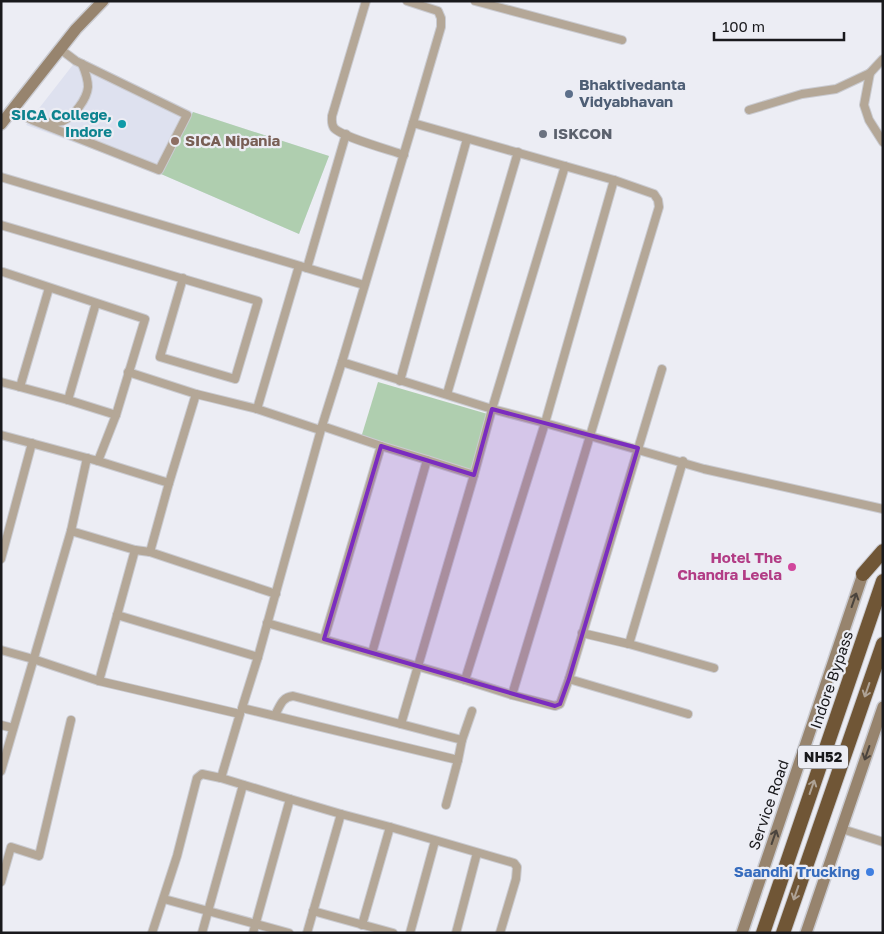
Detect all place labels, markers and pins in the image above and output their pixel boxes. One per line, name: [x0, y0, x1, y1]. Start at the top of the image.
place label: Bhaktivedanta Vidyabhavan: [579, 75, 686, 110]
marker: Bhaktivedanta Vidyabhavan: [563, 88, 575, 100]
place label: SICA College, Indore: [11, 105, 112, 140]
marker: SICA College, Indore: [116, 118, 128, 130]
place label: ISKCON: [553, 124, 612, 142]
marker: ISKCON: [537, 128, 549, 140]
place label: SICA Nipania: [185, 131, 281, 149]
marker: SICA Nipania: [169, 135, 181, 147]
place label: Hotel The Chandra Leela: [677, 548, 782, 583]
marker: Hotel The Chandra Leela: [786, 561, 798, 573]
place label: Saandhi Trucking: [734, 862, 860, 880]
marker: Saandhi Trucking: [864, 866, 876, 878]

